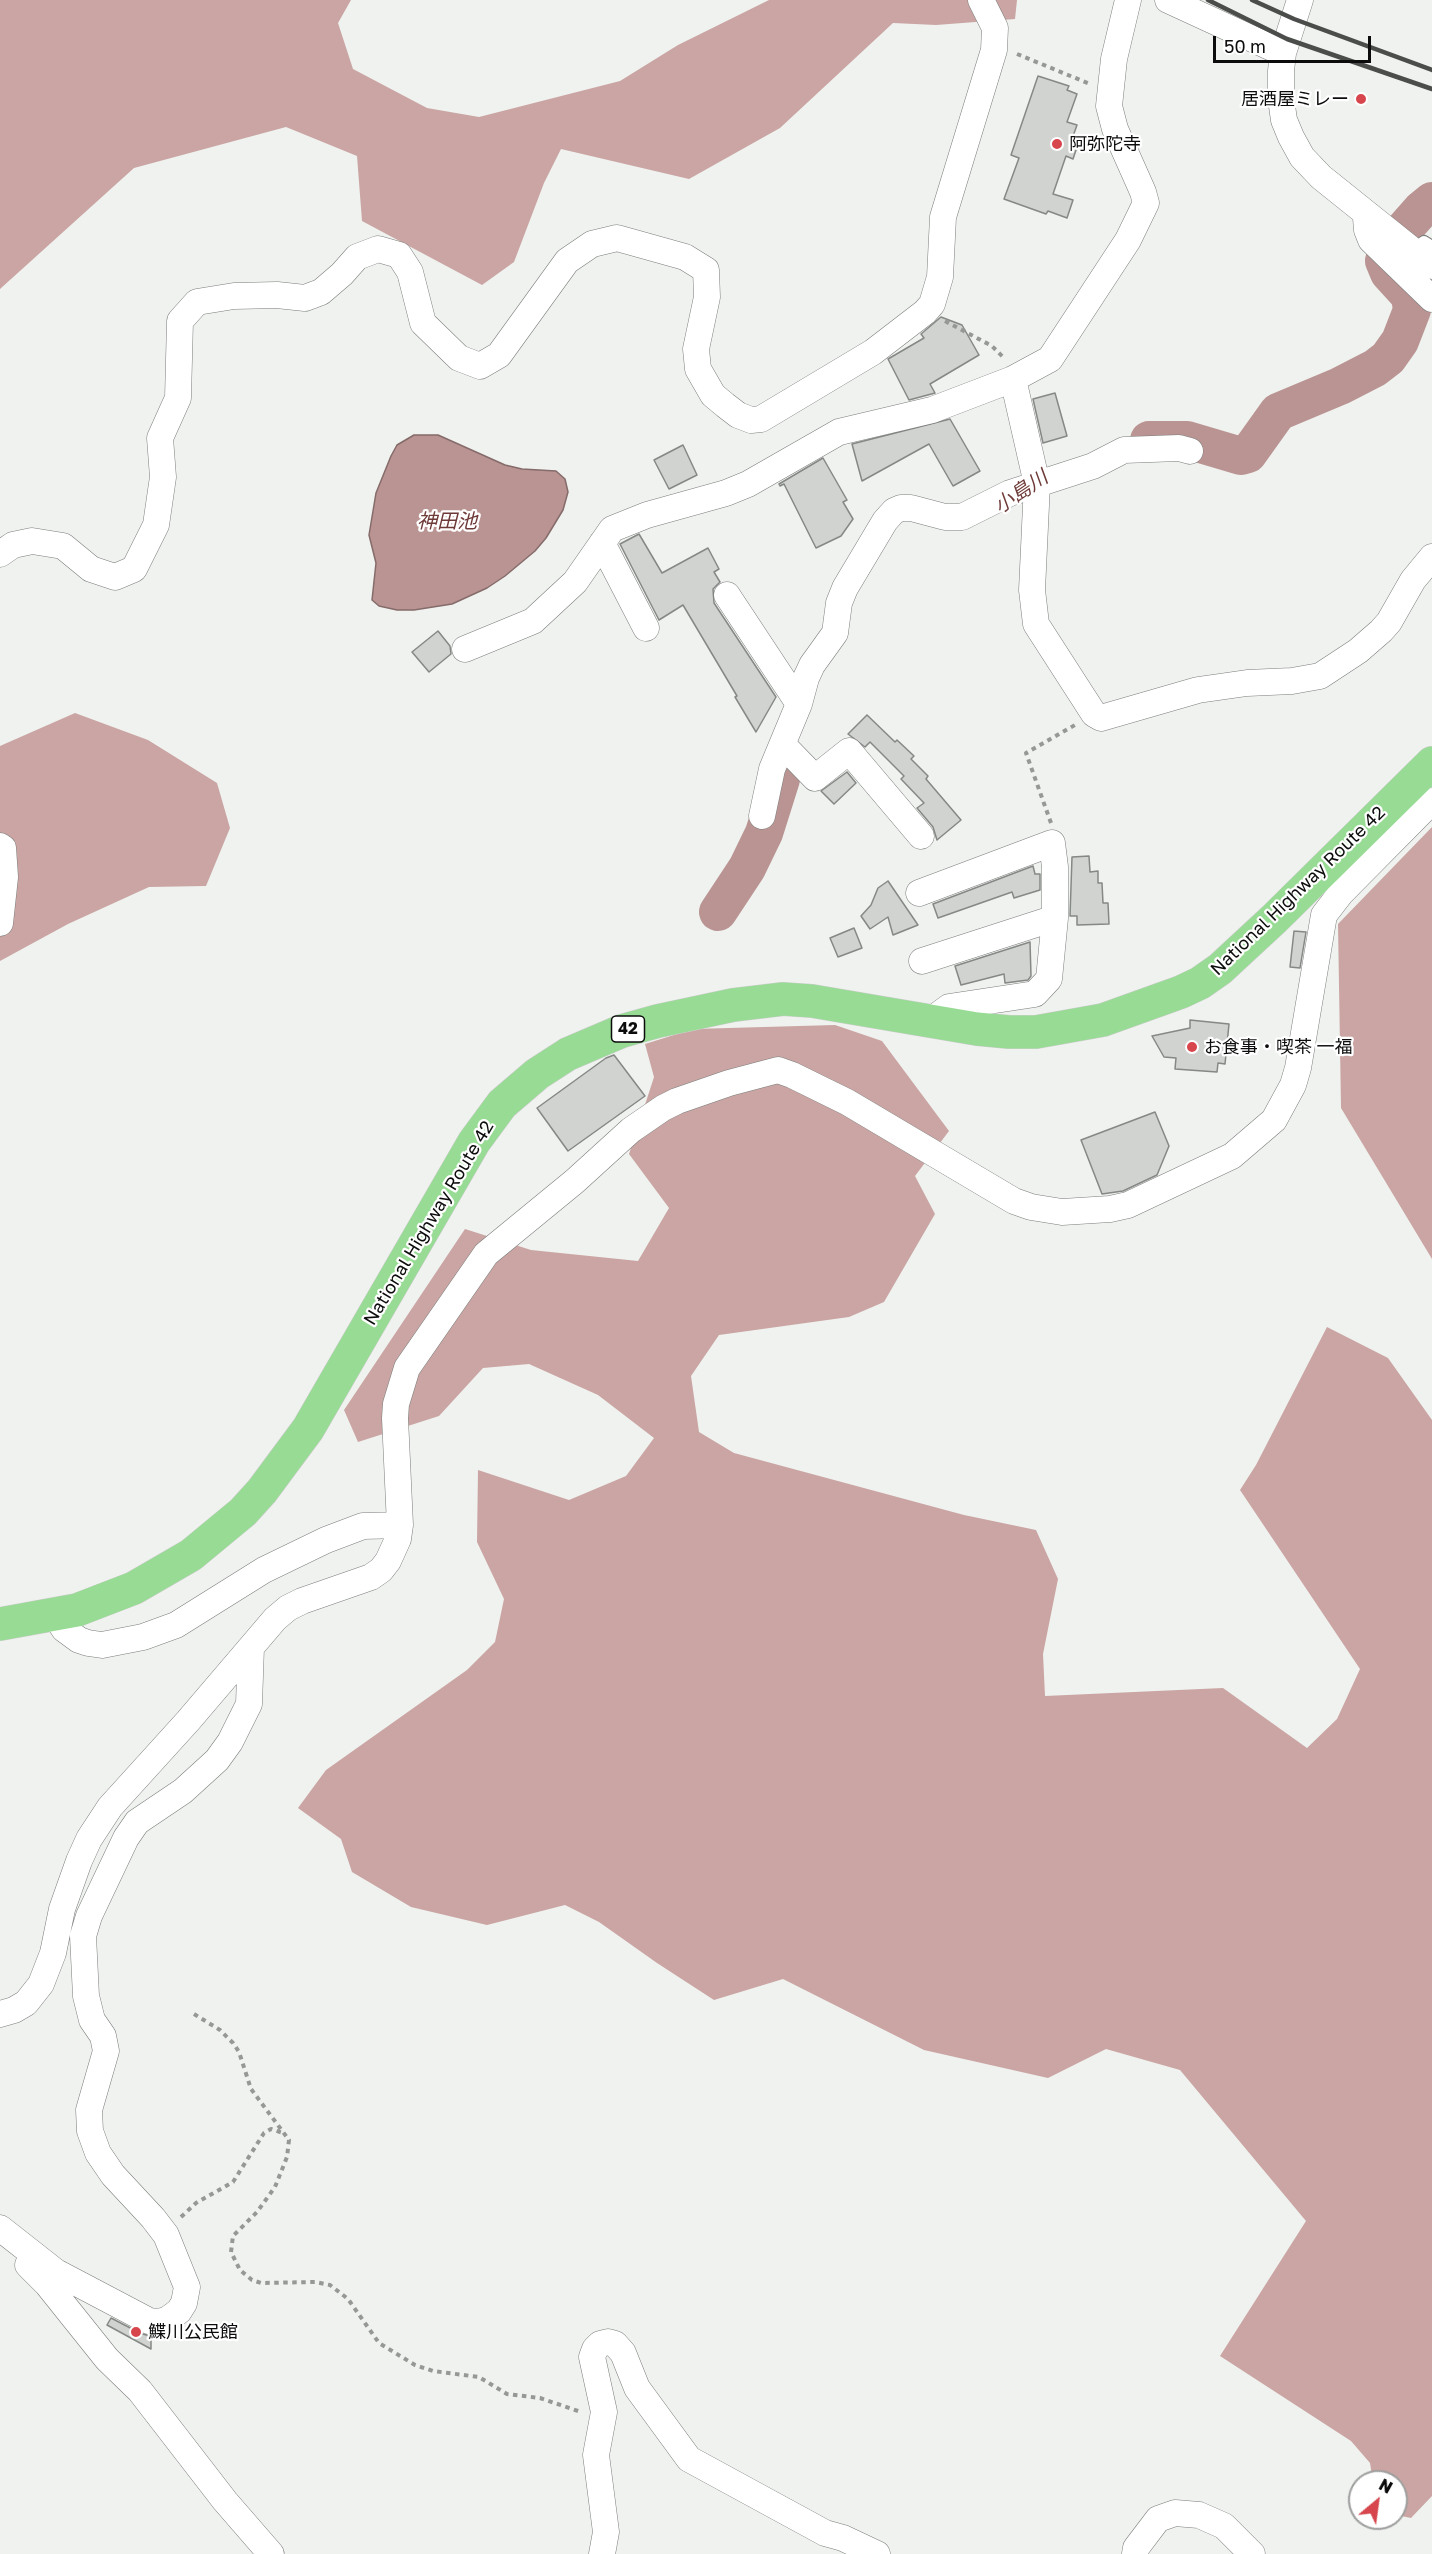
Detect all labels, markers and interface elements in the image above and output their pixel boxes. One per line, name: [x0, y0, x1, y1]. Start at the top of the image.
scale bar: [1216, 24, 1374, 62]
text: 50 m: [1224, 35, 1266, 57]
place label: 居酒屋ミレー: [1241, 88, 1349, 110]
marker: 居酒屋ミレー: [1354, 92, 1368, 106]
place label: 阿弥陀寺: [1069, 133, 1141, 155]
marker: 阿弥陀寺: [1050, 137, 1064, 151]
water label: 小島川: [989, 465, 1053, 519]
water label: 神田池: [417, 510, 477, 534]
street label: National Highway Route 42: [1206, 802, 1390, 980]
road number: 42: [612, 1016, 644, 1042]
place label: お食事・喫茶 一福: [1204, 1036, 1352, 1058]
marker: お食事・喫茶 一福: [1185, 1040, 1199, 1054]
street label: National Highway Route 42: [359, 1117, 499, 1329]
place label: 鰈川公民館: [148, 2321, 238, 2343]
marker: 鰈川公民館: [129, 2325, 143, 2339]
north arrow: [1348, 2470, 1408, 2530]
text: N: [1376, 2474, 1396, 2498]

